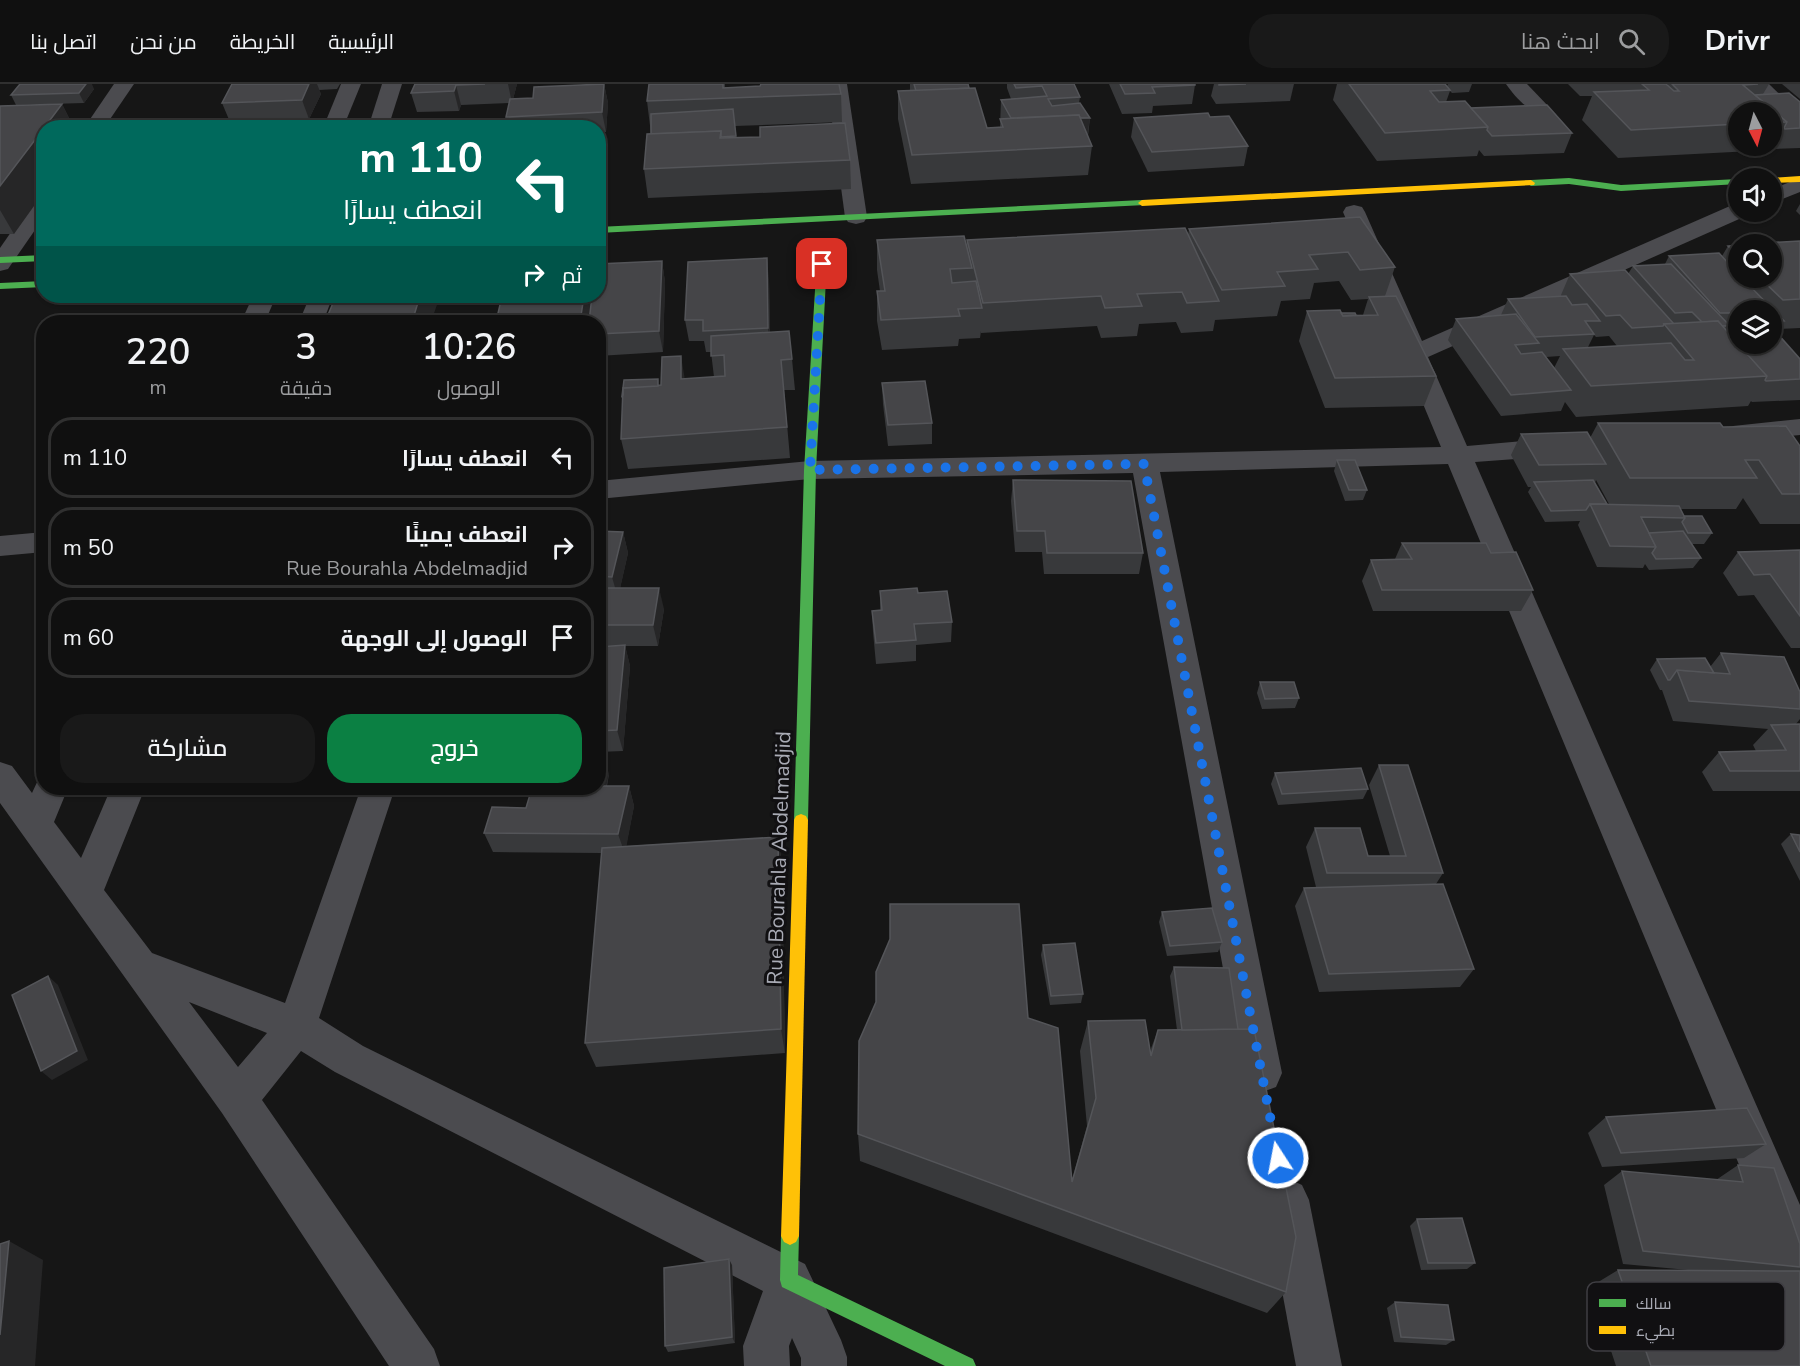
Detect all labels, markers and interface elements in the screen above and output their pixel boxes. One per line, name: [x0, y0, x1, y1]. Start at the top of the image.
search box: [1249, 14, 1669, 68]
text: Drivr: [1705, 22, 1770, 60]
icon: search: [1615, 25, 1648, 58]
text: ابحث هنا: [1521, 27, 1600, 57]
text: اتصل بنا: [30, 28, 97, 56]
text: من نحن: [130, 28, 197, 56]
text: الخريطة: [230, 28, 295, 56]
text: الرئيسية: [328, 28, 394, 56]
north arrow: [1728, 102, 1782, 156]
map controls: [1728, 102, 1782, 354]
text: 110 m: [359, 130, 483, 187]
icon: left: [504, 144, 582, 222]
button: sound: [1728, 168, 1782, 222]
text: انعطف يسارًا: [343, 192, 483, 229]
button: search: [1728, 234, 1782, 288]
pin: [796, 238, 847, 289]
icon: arrive: [805, 247, 838, 280]
icon: right: [517, 258, 550, 291]
text: ثم: [562, 261, 582, 291]
button: layers: [1728, 300, 1782, 354]
text: 3: [295, 323, 317, 372]
text: 10:26: [422, 323, 516, 372]
text: 220: [126, 328, 190, 377]
text: m: [149, 374, 167, 401]
text: دقيقة: [280, 375, 332, 402]
text: الوصول: [437, 375, 501, 402]
icon: left: [546, 441, 579, 474]
text: 110 m: [63, 443, 127, 473]
text: انعطف يسارًا: [402, 444, 528, 474]
text: انعطف يمينًا: [405, 520, 528, 550]
icon: right: [546, 531, 579, 564]
text: 50 m: [63, 533, 114, 563]
text: Rue Bourahla Abdelmadjid: [286, 555, 528, 582]
icon: arrive: [546, 621, 579, 654]
text: 60 m: [63, 623, 114, 653]
text: الوصول إلى الوجهة: [341, 624, 528, 654]
button: مشاركة: [60, 714, 315, 783]
button: خروج: [327, 714, 582, 783]
street label: Rue Bourahla Abdelmadjid: [761, 731, 797, 985]
position arrow: [1246, 1126, 1310, 1190]
legend: [1587, 1282, 1785, 1351]
text: سالك: [1636, 1293, 1671, 1315]
text: بطيء: [1636, 1320, 1675, 1344]

